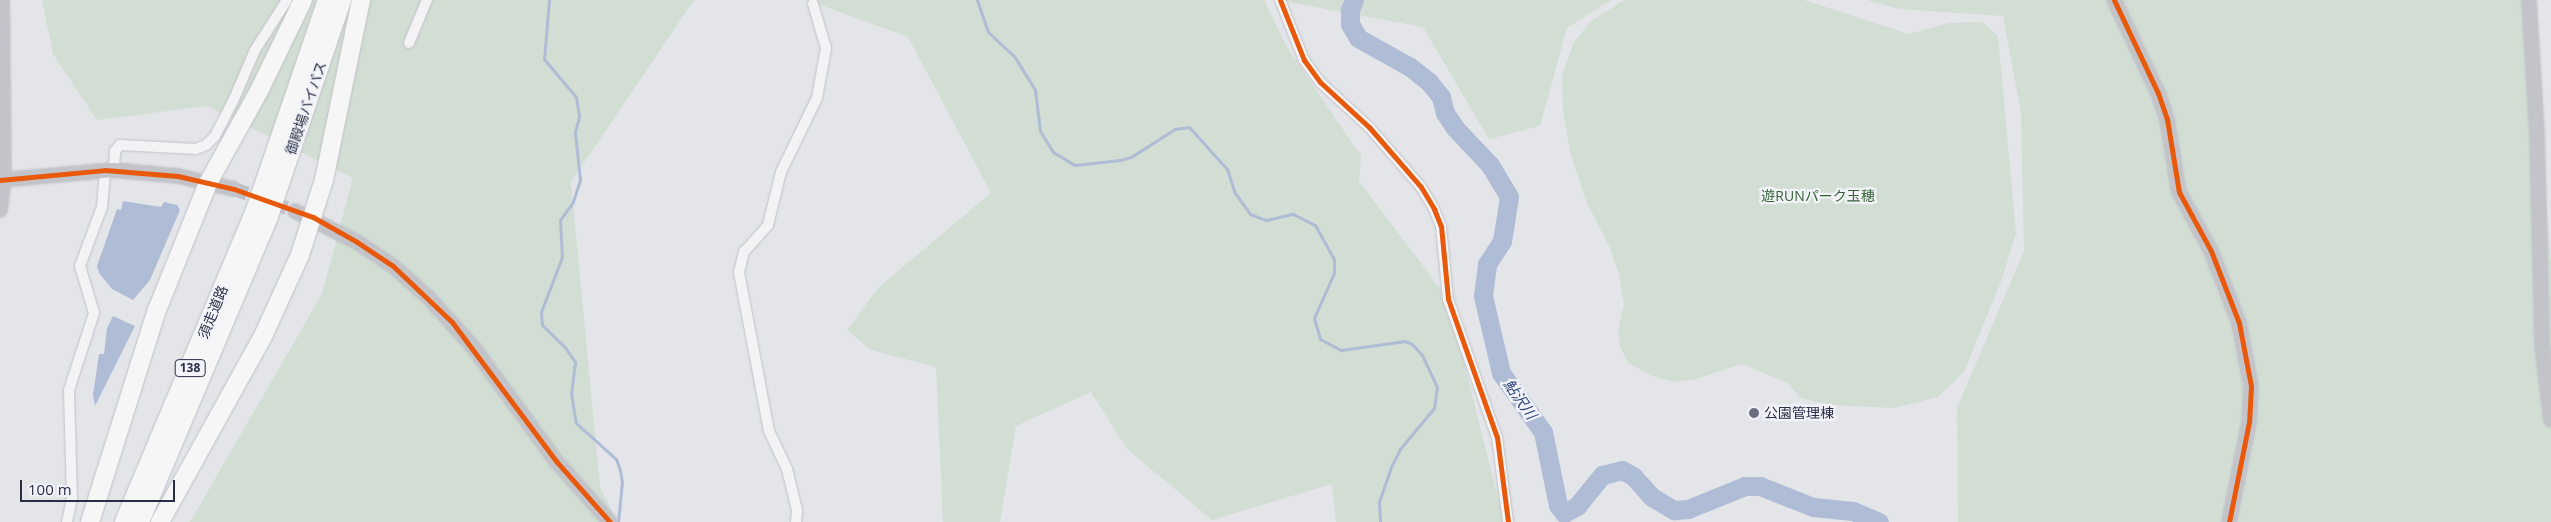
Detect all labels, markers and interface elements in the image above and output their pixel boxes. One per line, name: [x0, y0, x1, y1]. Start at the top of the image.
street label: 御殿場バイパス: [282, 59, 330, 157]
park label: 遊RUNパーク玉穂: [1761, 188, 1875, 204]
street label: 須走道路: [195, 283, 231, 341]
road number: 138: [174, 358, 206, 378]
water label: 鮎沢川: [1500, 375, 1540, 423]
place label: 公園管理棟: [1764, 405, 1834, 421]
marker: 公園管理棟: [1748, 407, 1760, 419]
scale bar: [22, 470, 178, 502]
text: 100 m: [28, 479, 72, 499]

